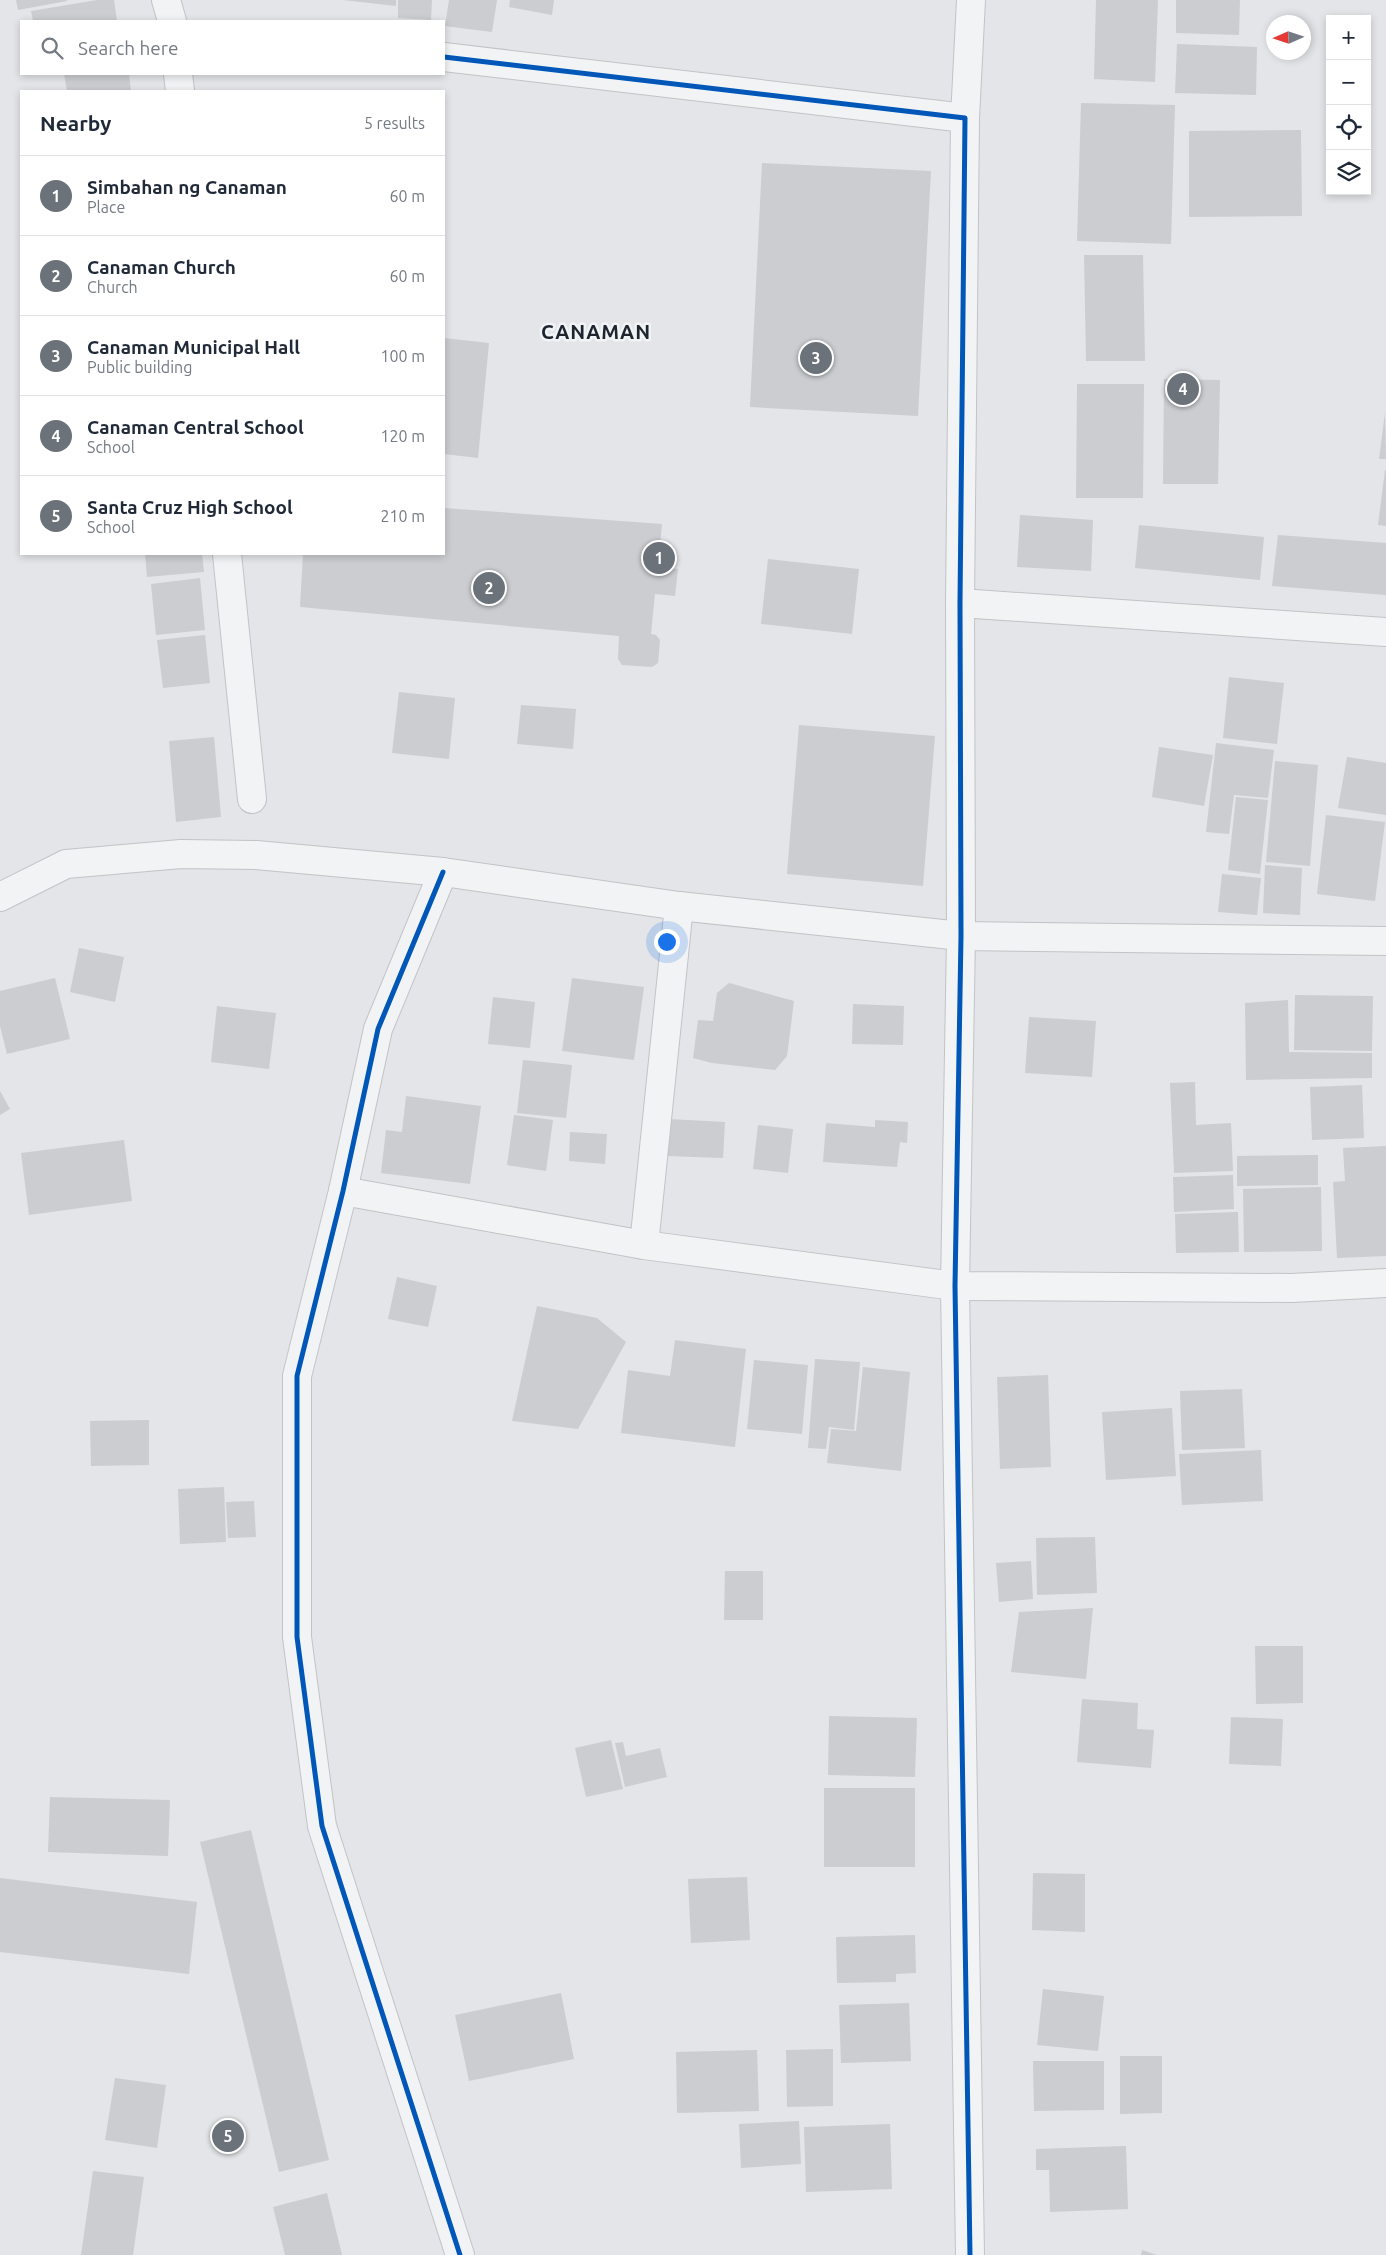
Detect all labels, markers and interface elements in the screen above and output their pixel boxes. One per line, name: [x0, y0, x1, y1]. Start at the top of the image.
north arrow: [1266, 15, 1311, 60]
map controls: [1326, 15, 1371, 195]
button: +: [1326, 15, 1371, 60]
search box: [20, 20, 445, 75]
icon: search: [38, 34, 66, 62]
text: Search here: [78, 37, 178, 59]
button: −: [1326, 60, 1371, 105]
button: locate: [1326, 105, 1371, 150]
text: Nearby: [40, 111, 111, 135]
text: 5 results: [364, 114, 425, 132]
button: layers: [1326, 150, 1371, 195]
text: Simbahan ng Canaman: [87, 176, 287, 198]
text: 1: [51, 187, 61, 205]
text: 60 m: [389, 187, 425, 205]
text: Place: [87, 198, 125, 216]
text: Canaman Church: [87, 256, 236, 278]
text: 2: [51, 267, 61, 285]
text: 60 m: [389, 267, 425, 285]
text: Church: [87, 278, 138, 296]
district label: CANAMAN: [541, 320, 651, 343]
text: Canaman Municipal Hall: [87, 336, 300, 358]
pin: 3: [800, 339, 832, 377]
text: 3: [51, 347, 61, 365]
text: 100 m: [380, 347, 425, 365]
text: Public building: [87, 358, 192, 376]
pin: 4: [1167, 370, 1199, 408]
text: Canaman Central School: [87, 416, 304, 438]
text: 4: [51, 427, 61, 445]
text: 120 m: [380, 427, 425, 445]
text: School: [87, 438, 135, 456]
text: Santa Cruz High School: [87, 496, 293, 518]
text: 5: [51, 507, 61, 525]
text: 210 m: [380, 507, 425, 525]
text: School: [87, 518, 135, 536]
pin: 1: [643, 539, 675, 577]
pin: 2: [473, 569, 505, 607]
your location: [654, 929, 680, 955]
pin: 5: [212, 2117, 244, 2155]

